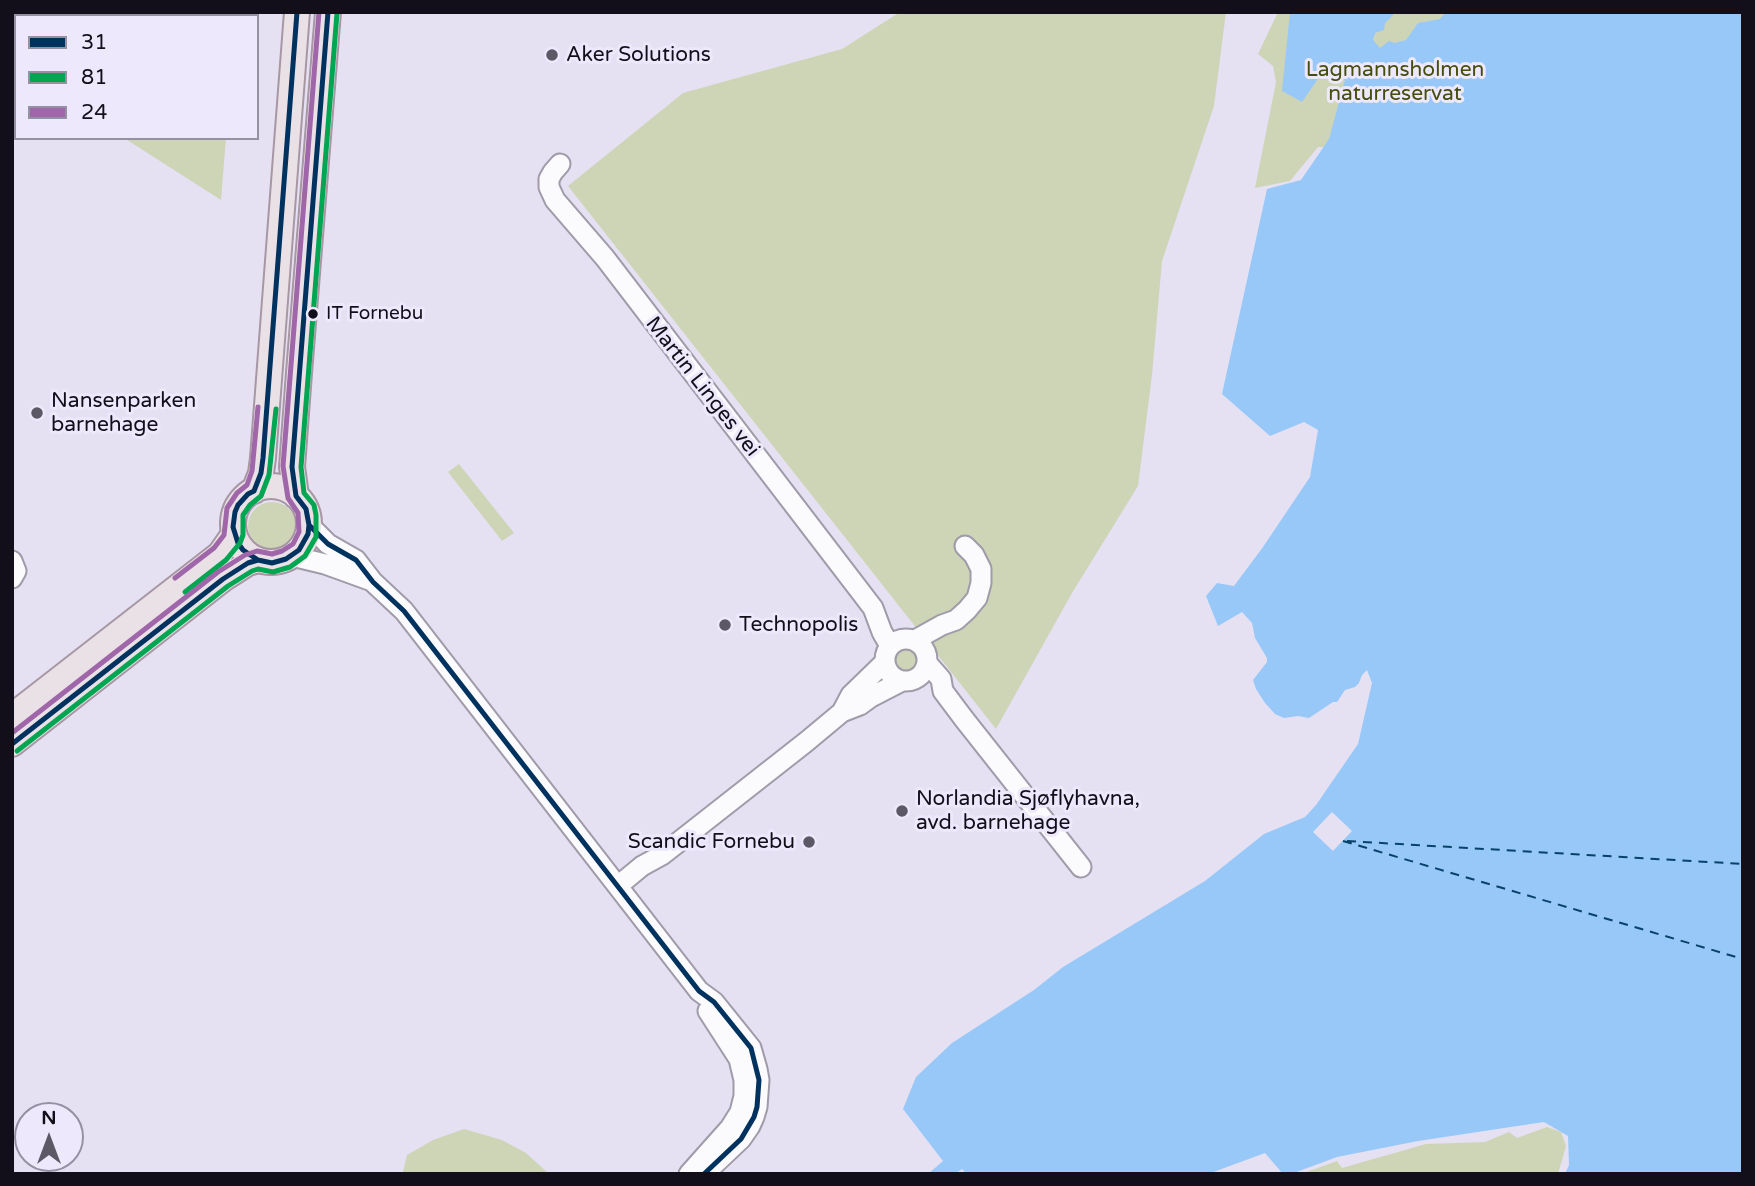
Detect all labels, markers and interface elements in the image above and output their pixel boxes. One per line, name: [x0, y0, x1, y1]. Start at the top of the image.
legend: [14, 14, 259, 140]
text: 31: [81, 30, 107, 55]
place label: Aker Solutions: [566, 42, 711, 68]
marker: Aker Solutions: [544, 47, 560, 63]
park label: Lagmannsholmen naturreservat: [1306, 57, 1484, 107]
text: 81: [81, 65, 107, 90]
text: 24: [81, 100, 107, 125]
place label: IT Fornebu: [326, 303, 423, 325]
marker: IT Fornebu: [306, 307, 320, 321]
street label: Martin Linges vei: [640, 312, 764, 462]
place label: Nansenparken barnehage: [51, 388, 196, 438]
marker: Nansenparken barnehage: [29, 405, 45, 421]
place label: Technopolis: [739, 612, 858, 638]
marker: Technopolis: [717, 617, 733, 633]
place label: Norlandia Sjøflyhavna, avd. barnehage: [916, 786, 1140, 836]
marker: Norlandia Sjøflyhavna, avd. barnehage: [894, 803, 910, 819]
place label: Scandic Fornebu: [628, 829, 795, 855]
marker: Scandic Fornebu: [801, 834, 817, 850]
north arrow: [14, 1102, 84, 1172]
text: N: [41, 1107, 57, 1129]

